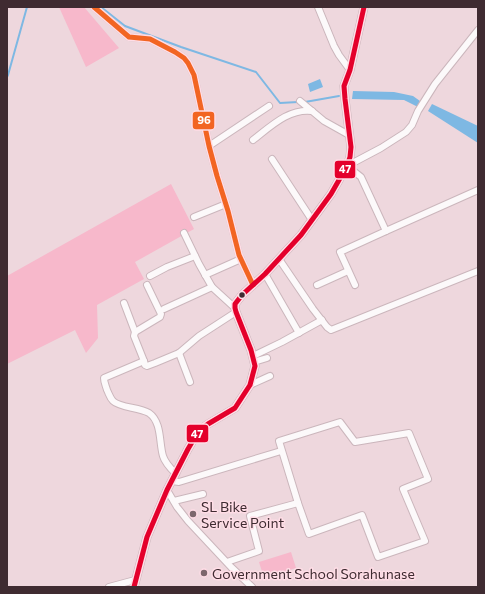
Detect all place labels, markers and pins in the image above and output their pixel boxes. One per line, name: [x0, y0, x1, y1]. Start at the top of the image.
unlabelled marker: [237, 290, 247, 300]
place label: SL Bike Service Point: [201, 498, 284, 531]
marker: SL Bike Service Point: [188, 509, 198, 519]
place label: Government School Sorahunase: [212, 565, 415, 582]
marker: Government School Sorahunase: [199, 568, 209, 578]

